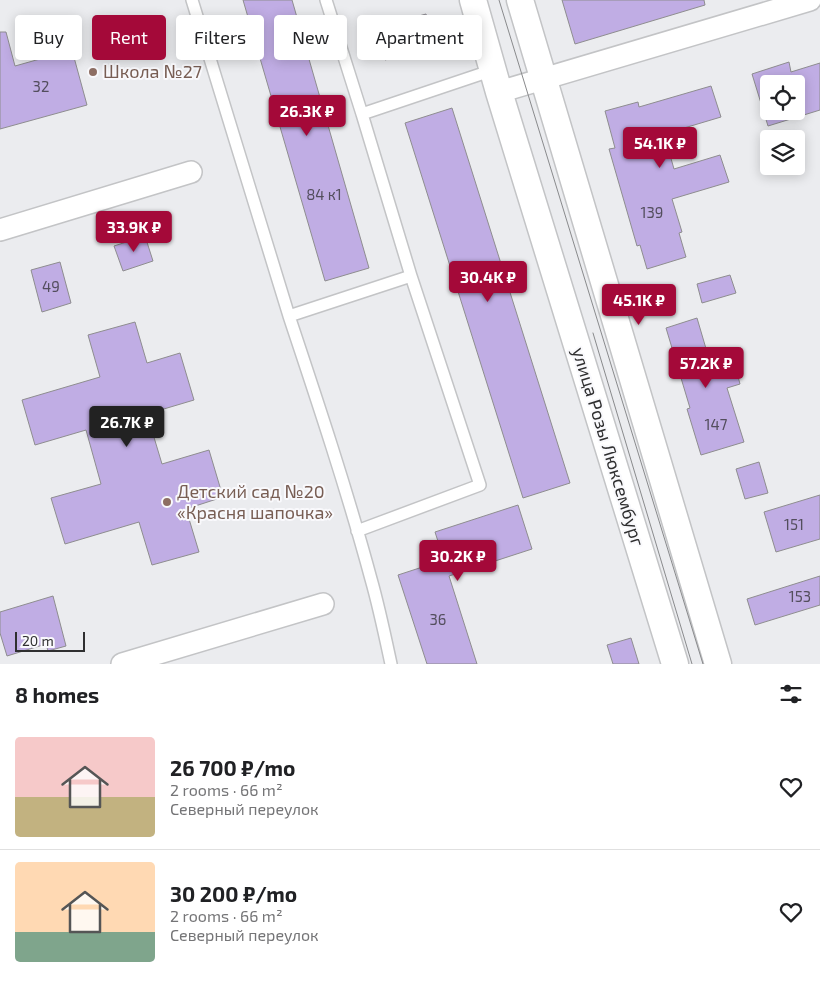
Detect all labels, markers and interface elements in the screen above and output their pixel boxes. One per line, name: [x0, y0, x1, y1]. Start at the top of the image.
chip: Buy: [15, 15, 82, 60]
chip: Rent: [92, 15, 166, 60]
chip: Filters: [176, 15, 264, 60]
chip: New: [274, 15, 347, 60]
chip: Apartment: [357, 15, 482, 60]
place label: Школа №27: [103, 60, 202, 82]
marker: Школа №27: [87, 66, 99, 78]
map controls: [760, 75, 805, 175]
button: locate: [760, 75, 805, 120]
house number: 32: [33, 77, 49, 95]
pin: 26.3K ₽: [261, 94, 353, 137]
text: 26.3K ₽: [280, 101, 334, 120]
pin: 54.1K ₽: [614, 126, 706, 169]
button: layers: [760, 130, 805, 175]
text: 54.1K ₽: [634, 133, 686, 152]
house number: 84 к1: [306, 185, 342, 203]
house number: 139: [641, 203, 663, 221]
pin: 33.9K ₽: [88, 210, 180, 253]
text: 33.9K ₽: [107, 217, 161, 236]
pin: 30.4K ₽: [442, 260, 534, 303]
text: 30.4K ₽: [460, 267, 516, 286]
house number: 49: [42, 277, 60, 295]
pin: 45.1K ₽: [593, 284, 685, 326]
text: 45.1K ₽: [613, 290, 665, 309]
street label: улица Розы Люксембург: [568, 345, 650, 549]
pin: 57.2K ₽: [660, 346, 752, 389]
text: 57.2K ₽: [680, 353, 732, 372]
pin: 26.7K ₽: [81, 406, 173, 448]
text: 26.7K ₽: [100, 412, 154, 431]
house number: 147: [705, 415, 728, 433]
place label: Детский сад №20 «Красня шапочка»: [177, 480, 333, 523]
marker: Детский сад №20 «Красня шапочка»: [161, 496, 173, 508]
house number: 151: [784, 515, 804, 533]
pin: 30.2K ₽: [412, 540, 504, 582]
text: 30.2K ₽: [430, 546, 486, 565]
house number: 153: [789, 587, 811, 605]
house number: 36: [430, 610, 446, 628]
scale bar: [15, 629, 85, 652]
text: 20 m: [22, 632, 54, 649]
icon: filters: [777, 680, 805, 708]
text: 8 homes: [15, 682, 99, 707]
text: 26 700 ₽/mo: [170, 755, 296, 780]
icon: home: [55, 757, 115, 817]
icon: heart: [777, 773, 805, 801]
text: 2 rooms · 66 m²: [170, 780, 283, 799]
text: Северный переулок: [170, 799, 319, 818]
text: 30 200 ₽/mo: [170, 881, 297, 906]
icon: home: [55, 882, 115, 942]
icon: heart: [777, 898, 805, 926]
text: 2 rooms · 66 m²: [170, 906, 283, 925]
text: Северный переулок: [170, 925, 319, 944]

